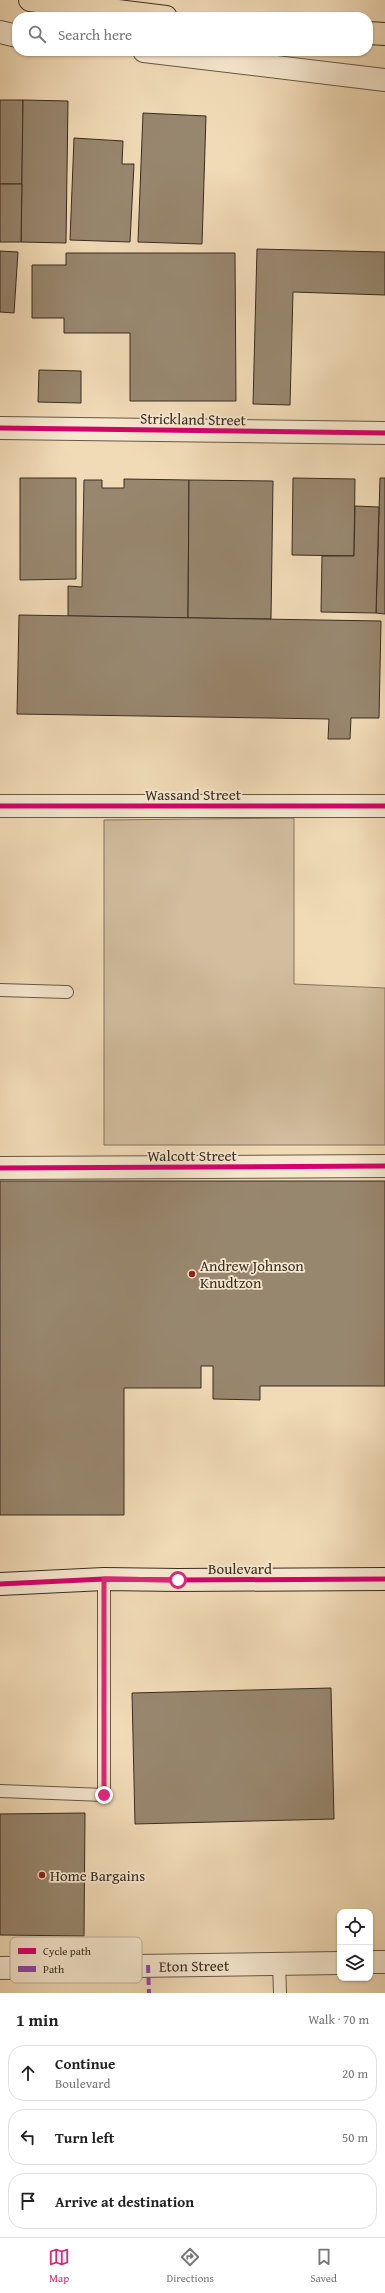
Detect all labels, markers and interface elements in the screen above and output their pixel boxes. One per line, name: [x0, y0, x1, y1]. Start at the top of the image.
search box: [12, 12, 373, 56]
icon: search: [26, 23, 48, 45]
text: Search here: [58, 24, 132, 45]
street label: Strickland Street: [140, 408, 247, 430]
street label: Wassand Street: [145, 784, 242, 805]
street label: Walcott Street: [147, 1145, 238, 1166]
place label: Andrew Johnson Knudtzon: [200, 1255, 304, 1293]
marker: Andrew Johnson Knudtzon: [187, 1269, 197, 1279]
street label: Boulevard: [208, 1558, 272, 1579]
route start: [169, 1571, 187, 1589]
route end: [95, 1786, 113, 1804]
place label: Home Bargains: [50, 1865, 145, 1886]
marker: Home Bargains: [37, 1870, 47, 1880]
map controls: [337, 1909, 373, 1981]
button: locate: [337, 1909, 373, 1945]
legend: [10, 1937, 142, 1983]
text: Cycle path: [43, 1943, 92, 1959]
button: layers: [337, 1945, 373, 1981]
street label: Eton Street: [159, 1954, 230, 1976]
text: Path: [43, 1961, 65, 1977]
text: 1 min: [16, 2007, 58, 2032]
text: Walk · 70 m: [308, 2010, 369, 2029]
text: Continue: [55, 2053, 116, 2074]
icon: ahead: [17, 2062, 39, 2084]
text: 20 m: [342, 2064, 368, 2083]
text: Boulevard: [55, 2074, 110, 2093]
icon: left: [17, 2126, 39, 2148]
text: Turn left: [55, 2127, 114, 2148]
text: 50 m: [342, 2128, 368, 2147]
icon: arrive: [17, 2190, 39, 2212]
text: Arrive at destination: [55, 2191, 194, 2212]
tab: Map: [48, 2246, 70, 2286]
tab: Directions: [167, 2246, 214, 2286]
tab: Saved: [310, 2246, 337, 2286]

